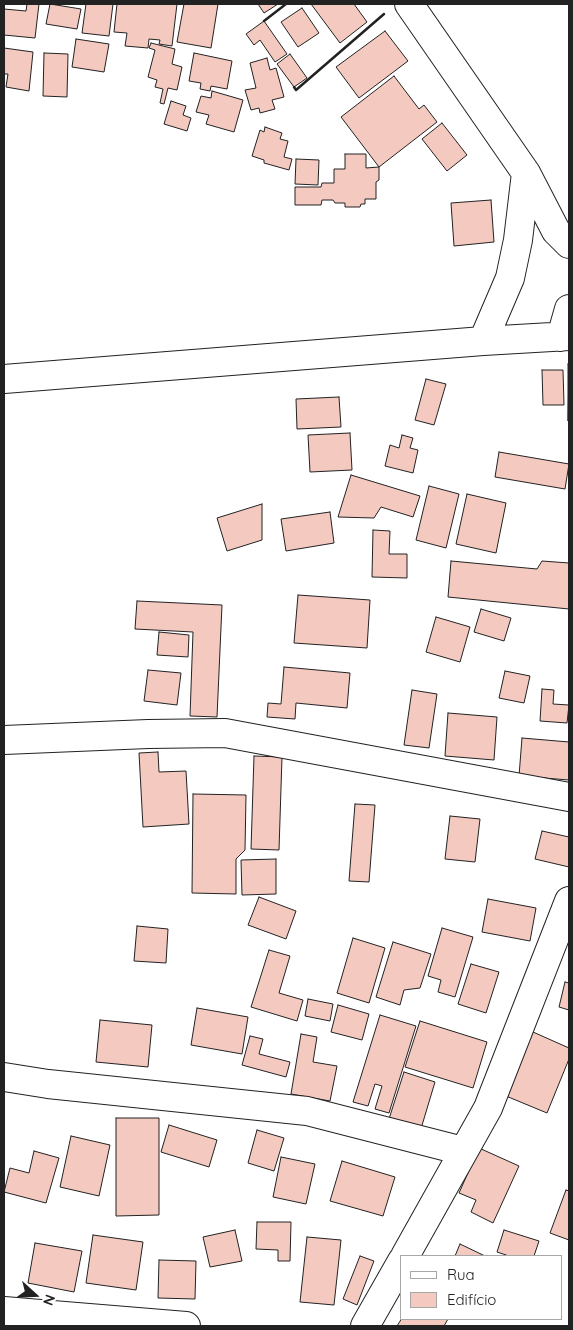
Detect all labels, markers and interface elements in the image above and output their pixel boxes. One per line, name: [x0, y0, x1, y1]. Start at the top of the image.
legend: [400, 1255, 563, 1320]
text: Rua: [447, 1265, 475, 1284]
north arrow: [10, 1270, 60, 1320]
text: Edifício: [447, 1290, 496, 1309]
text: N: [39, 1292, 59, 1308]

